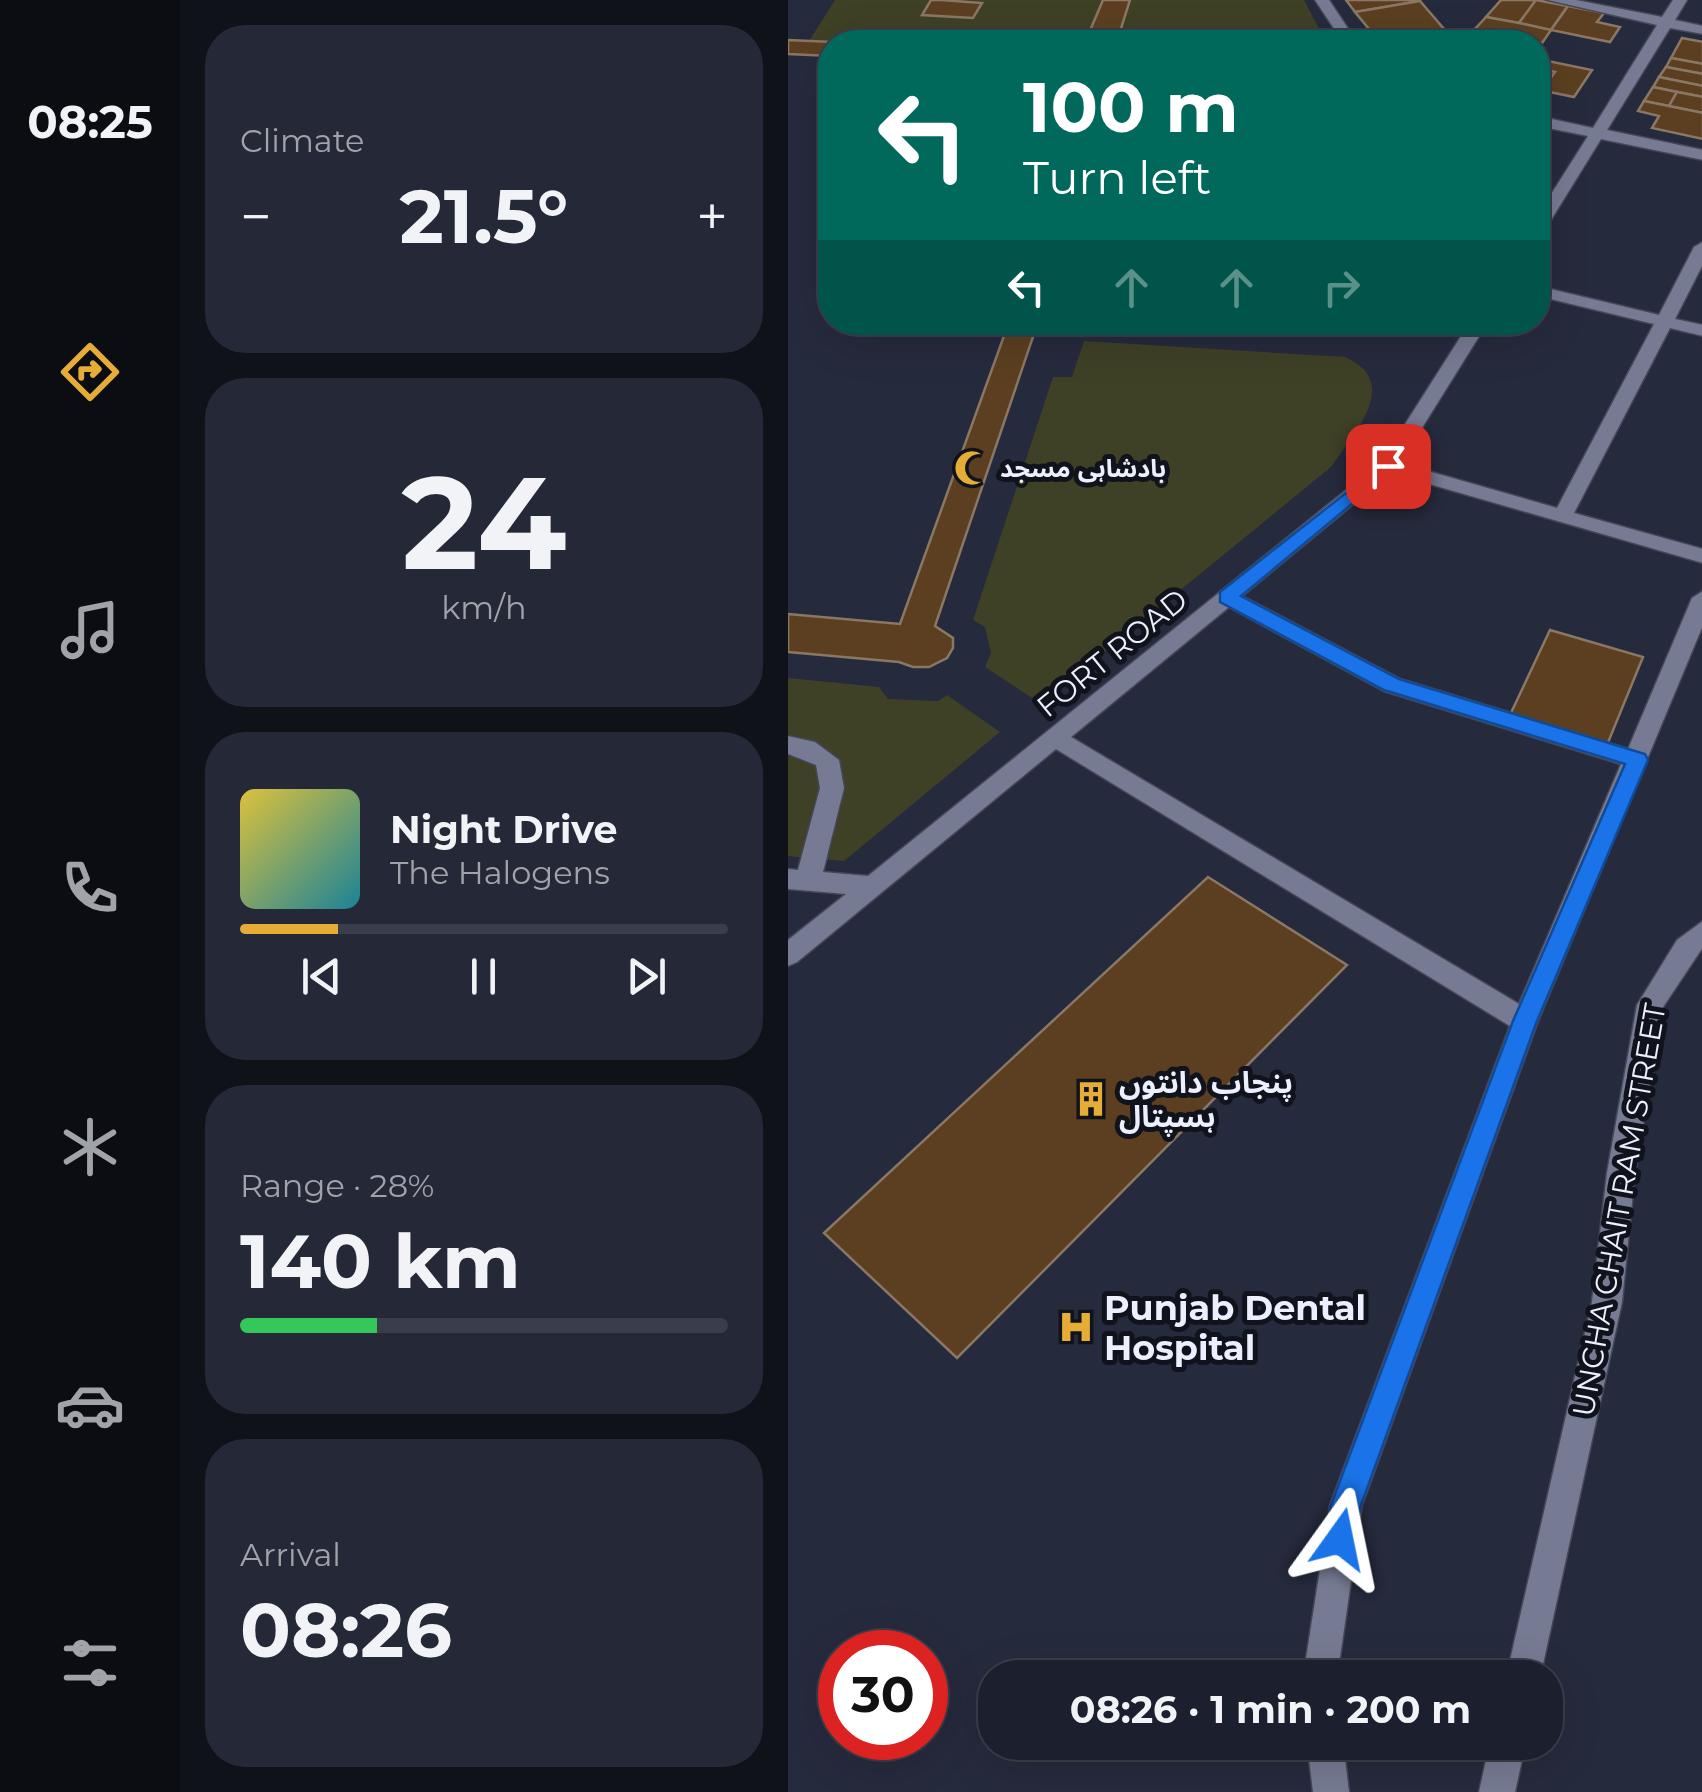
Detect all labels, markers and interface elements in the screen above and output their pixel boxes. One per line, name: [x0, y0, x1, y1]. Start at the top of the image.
text: 100 m: [1023, 64, 1239, 150]
icon: left: [858, 70, 988, 200]
text: 08:25: [27, 94, 153, 149]
text: Climate: [240, 121, 364, 160]
text: Turn left: [1023, 150, 1211, 205]
text: 21.5°: [400, 170, 568, 262]
text: −: [240, 183, 272, 250]
text: +: [696, 183, 728, 250]
icon: left: [999, 260, 1054, 315]
icon: ahead: [1104, 260, 1159, 315]
icon: ahead: [1209, 260, 1264, 315]
icon: right: [1314, 260, 1369, 315]
icon: directions: [55, 337, 125, 407]
pin: [1346, 424, 1431, 509]
icon: arrive: [1361, 439, 1416, 494]
text: 24: [402, 443, 566, 602]
mosque icon: بادشاہی مسجد: [953, 449, 991, 487]
place label: بادشاہی مسجد: [1000, 453, 1166, 483]
street label: FORT ROAD: [1029, 581, 1195, 725]
text: km/h: [441, 588, 527, 627]
icon: music: [55, 595, 125, 665]
text: Night Drive: [390, 806, 617, 853]
icon: phone: [55, 853, 125, 923]
text: The Halogens: [390, 853, 610, 892]
icon: previous: [294, 949, 349, 1004]
icon: pause: [456, 949, 511, 1004]
icon: next: [619, 949, 674, 1004]
street label: UNCHA CHAIT RAM STREET: [1564, 1000, 1674, 1419]
place label: پنجاب دانتوں ہسپتال: [1119, 1064, 1293, 1136]
building icon: پنجاب دانتوں ہسپتال: [1072, 1080, 1110, 1118]
icon: climate: [55, 1112, 125, 1182]
text: Range · 28%: [240, 1166, 434, 1205]
text: 140 km: [240, 1215, 521, 1307]
place label: Punjab Dental Hospital: [1104, 1286, 1366, 1369]
hospital icon: Punjab Dental Hospital: [1057, 1308, 1095, 1346]
icon: car: [55, 1370, 125, 1440]
position arrow: [1288, 1487, 1392, 1591]
text: Arrival: [240, 1535, 341, 1574]
text: 08:26: [240, 1584, 452, 1676]
icon: filters: [55, 1628, 125, 1698]
speed limit sign: 30: [818, 1630, 948, 1760]
text: 08:26 · 1 min · 200 m: [1070, 1686, 1471, 1733]

